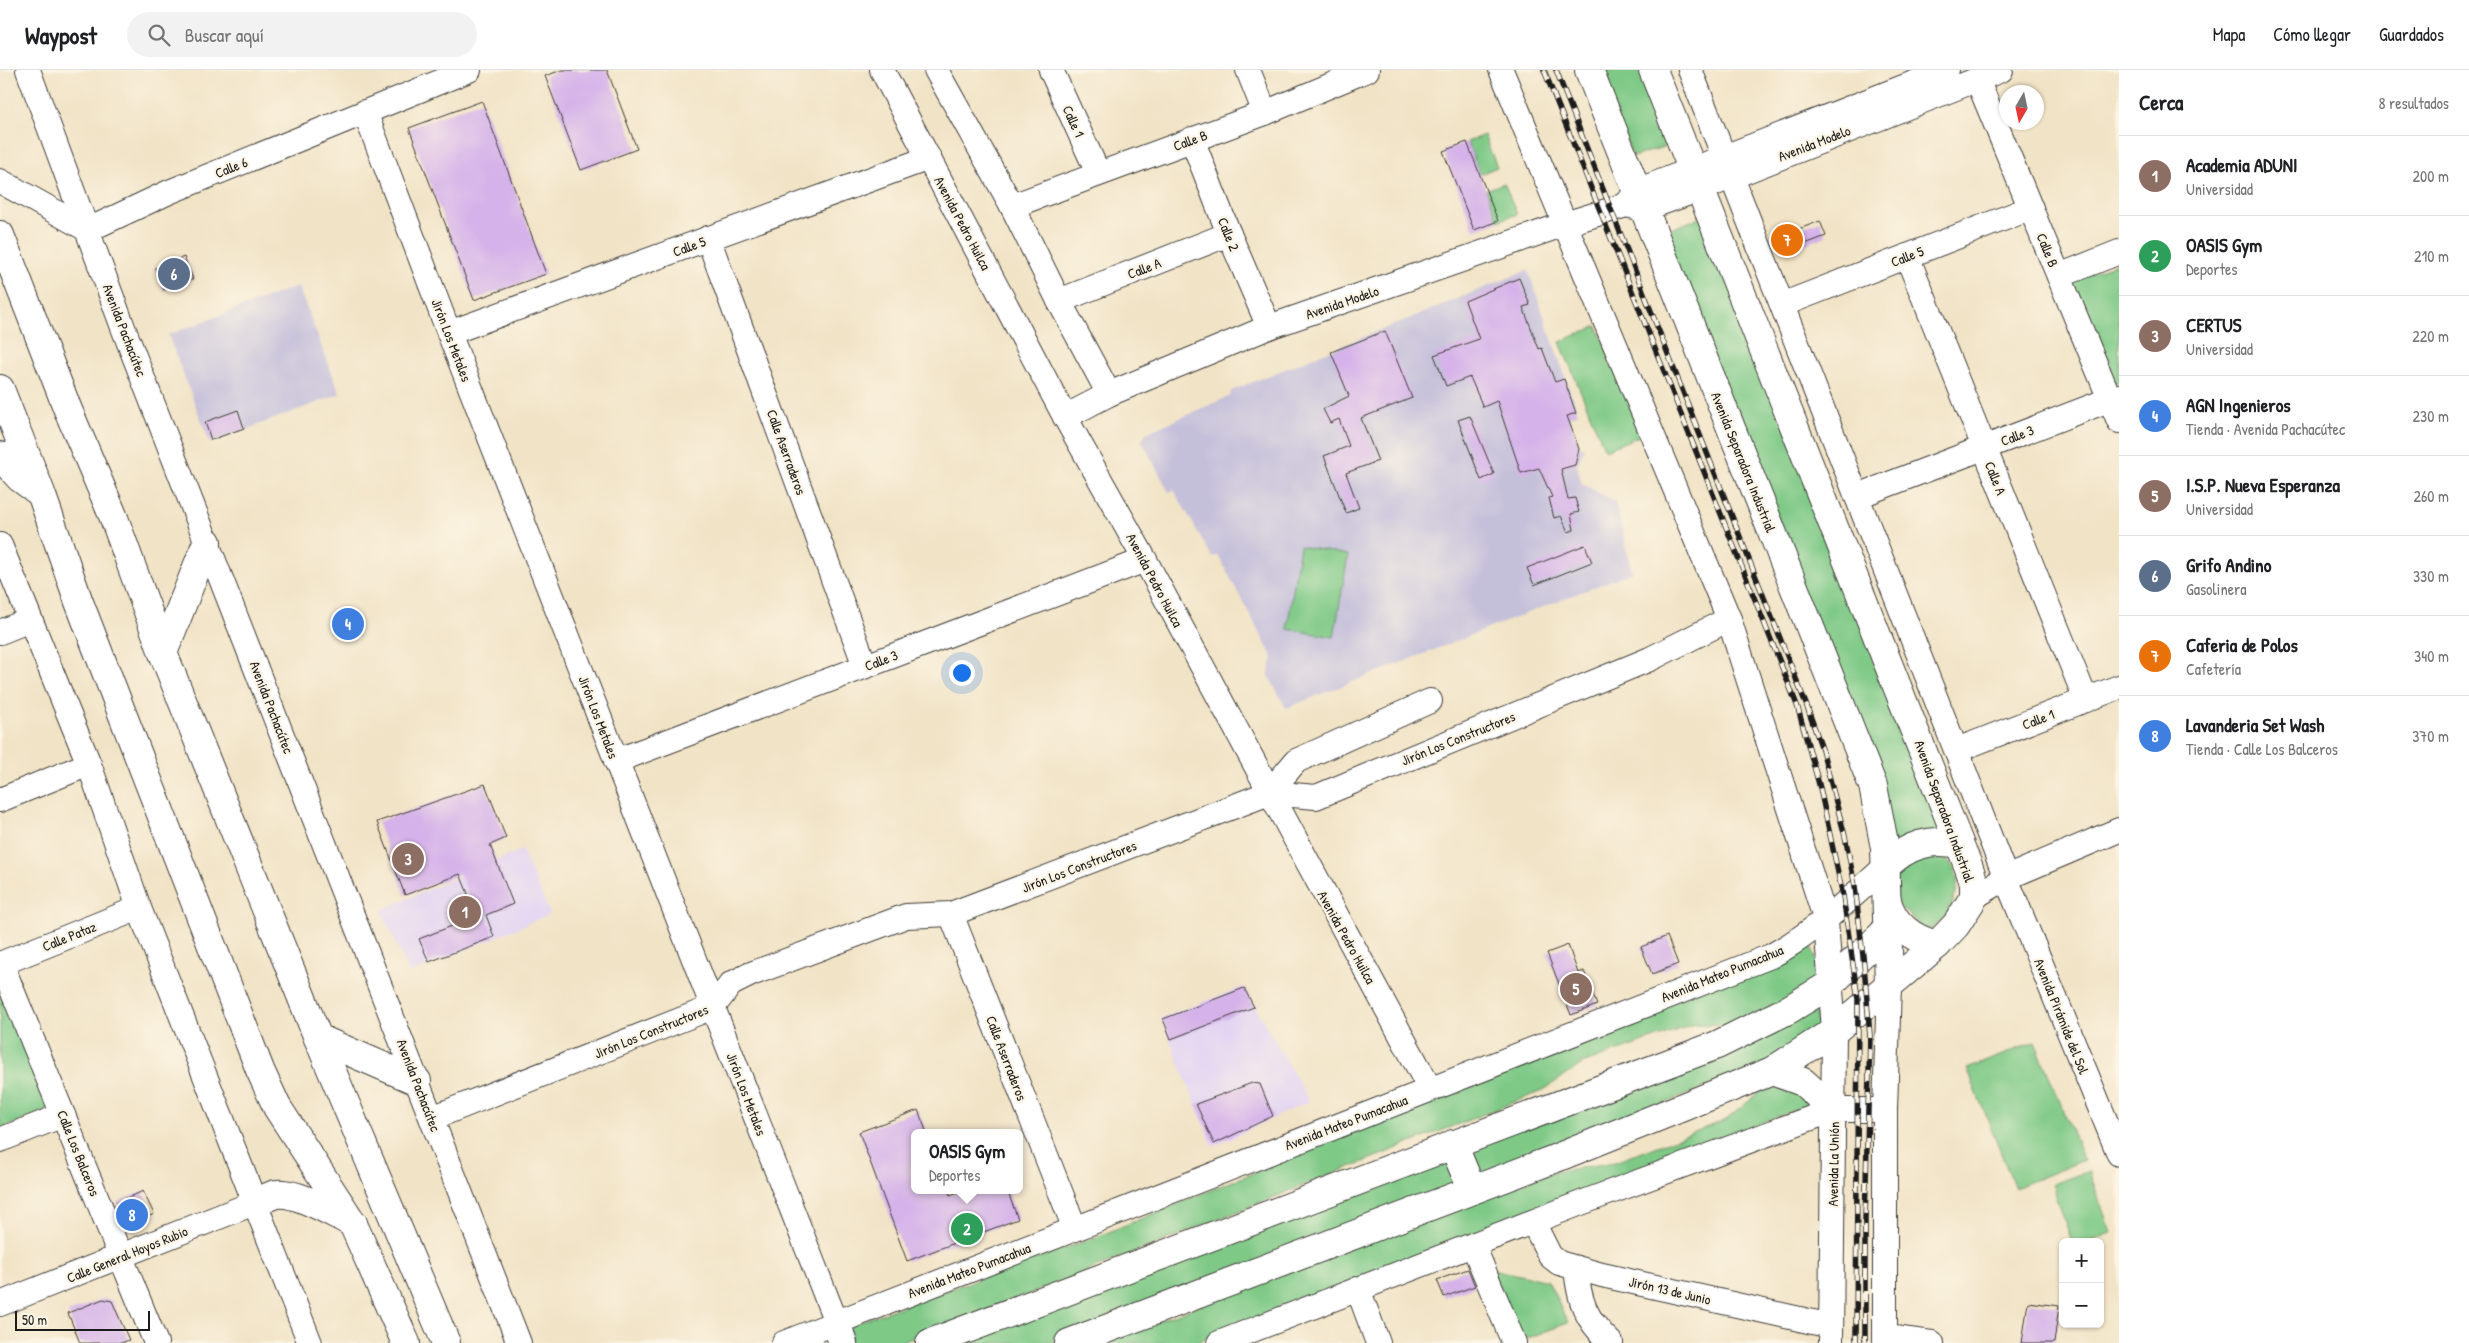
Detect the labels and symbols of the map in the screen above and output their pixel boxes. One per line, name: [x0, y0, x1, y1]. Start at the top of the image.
north arrow: [1999, 85, 2044, 130]
street label: Calle 1: [1059, 102, 1089, 140]
street label: Avenida Modelo: [1775, 120, 1853, 165]
street label: Calle B: [1170, 125, 1210, 155]
street label: Calle 6: [212, 152, 251, 182]
street label: Avenida Pedro Huilca: [930, 173, 996, 274]
street label: Calle 2: [1214, 214, 1244, 254]
pin: 7: [1771, 221, 1803, 259]
street label: Calle B: [2033, 230, 2063, 270]
street label: Calle 5: [670, 231, 708, 261]
street label: Calle 5: [1888, 241, 1926, 271]
street label: Calle A: [1124, 253, 1164, 283]
pin: 6: [158, 255, 190, 293]
street label: Avenida Pachacútec: [99, 281, 152, 379]
street label: Avenida Modelo: [1303, 281, 1381, 323]
street label: Jirón Los Metales: [427, 296, 477, 384]
street label: Avenida Separadora Industrial: [1706, 389, 1781, 536]
street label: Calle Aserraderos: [763, 407, 811, 497]
street label: Calle 3: [1998, 420, 2036, 450]
street label: Calle A: [1981, 458, 2011, 498]
street label: Avenida Pedro Huilca: [1122, 530, 1188, 631]
pin: 4: [332, 605, 364, 643]
street label: Calle 3: [862, 645, 900, 675]
street label: Avenida Pachacútec: [246, 658, 299, 756]
your location: [949, 660, 975, 686]
street label: Jirón Los Metales: [574, 673, 624, 761]
street label: Calle 1: [2019, 704, 2057, 734]
street label: Jirón Los Constructores: [1398, 706, 1518, 770]
street label: Avenida Separadora Industrial: [1910, 737, 1980, 885]
street label: Jirón Los Constructores: [1019, 835, 1139, 897]
pin: 3: [392, 840, 424, 878]
street label: Avenida Pedro Huilca: [1314, 887, 1381, 987]
pin: 1: [449, 893, 481, 931]
street label: Calle Pataz: [39, 917, 99, 955]
street label: Avenida Mateo Pumacahua: [1658, 940, 1786, 1006]
street label: Avenida Pirámide del Sol: [2030, 955, 2094, 1077]
pin: 5: [1560, 970, 1592, 1008]
street label: Jirón Los Constructores: [591, 999, 711, 1063]
street label: Calle Aserraderos: [982, 1013, 1032, 1103]
street label: Avenida Pachacútec: [393, 1036, 446, 1134]
street label: Jirón Los Metales: [722, 1050, 772, 1138]
street label: Avenida Mateo Pumacahua: [1282, 1090, 1411, 1154]
street label: Calle Los Balceros: [53, 1107, 105, 1199]
street label: Avenida La Unión: [1823, 1121, 1843, 1207]
pin: 8: [116, 1196, 148, 1234]
pin: 2: [951, 1210, 983, 1248]
street label: Calle General Hoyos Rubio: [64, 1221, 191, 1288]
street label: Avenida Mateo Pumacahua: [905, 1238, 1034, 1302]
street label: Jirón 13 de Junio: [1627, 1271, 1713, 1309]
scale bar: [15, 1308, 150, 1331]

